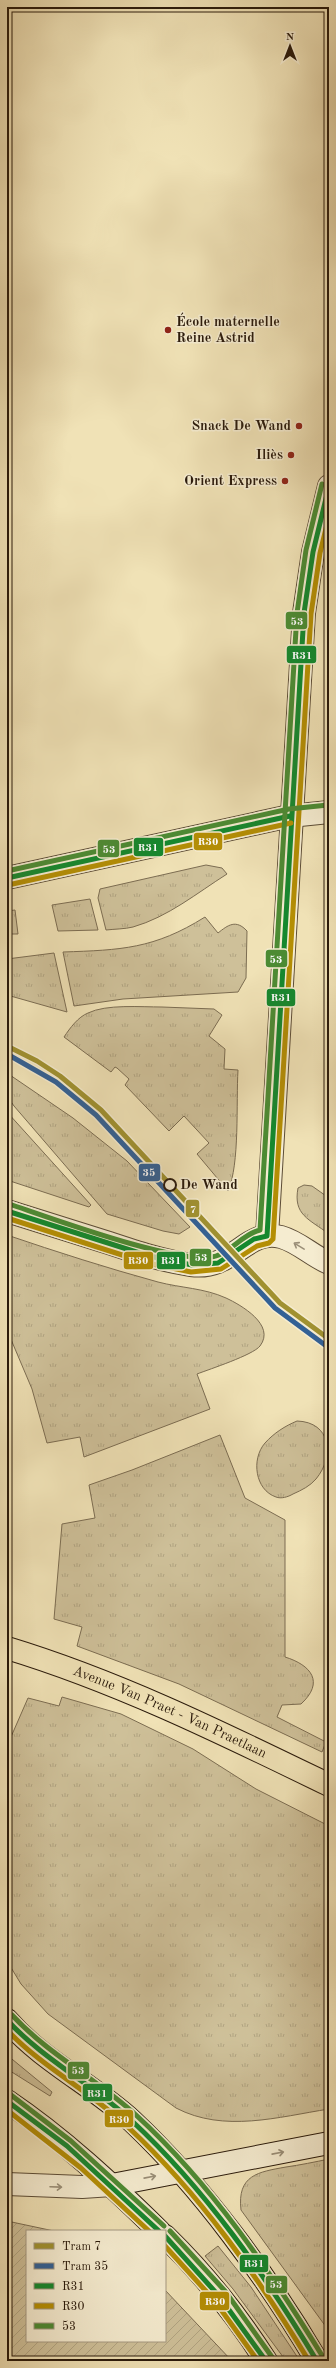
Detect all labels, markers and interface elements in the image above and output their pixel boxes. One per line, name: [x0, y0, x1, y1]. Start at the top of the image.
north arrow: [270, 26, 310, 66]
text: N: [286, 32, 295, 43]
place label: École maternelle Reine Astrid: [176, 312, 280, 345]
marker: École maternelle Reine Astrid: [163, 325, 173, 335]
place label: Snack De Wand: [191, 419, 291, 433]
marker: Snack De Wand: [294, 421, 304, 431]
place label: Iliès: [256, 448, 283, 462]
marker: Iliès: [286, 450, 296, 460]
place label: Orient Express: [184, 474, 277, 488]
marker: Orient Express: [280, 476, 290, 486]
line badge: 53: [285, 611, 308, 630]
text: 53: [291, 617, 303, 628]
line badge: R31: [286, 645, 317, 664]
text: R31: [292, 651, 312, 662]
line badge: R30: [193, 832, 223, 851]
line badge: R31: [133, 837, 164, 857]
text: R30: [198, 837, 218, 848]
line badge: 53: [97, 839, 120, 858]
text: R31: [138, 843, 158, 854]
text: 53: [103, 845, 115, 856]
line badge: 53: [265, 949, 288, 968]
text: 53: [270, 955, 282, 966]
line badge: R31: [266, 988, 296, 1007]
text: R31: [271, 993, 291, 1004]
line badge: 35: [138, 1163, 161, 1182]
text: 35: [143, 1168, 155, 1179]
marker: De Wand: [163, 1178, 177, 1192]
place label: De Wand: [180, 1178, 238, 1192]
line badge: 7: [185, 1199, 200, 1218]
text: 7: [190, 1205, 196, 1216]
one-way arrow: [294, 1242, 305, 1250]
line badge: 53: [189, 1248, 212, 1267]
line badge: R30: [123, 1251, 154, 1270]
line badge: R31: [156, 1251, 186, 1270]
text: 53: [195, 1253, 207, 1264]
text: R30: [128, 1256, 148, 1267]
text: R31: [161, 1256, 181, 1267]
street label: Avenue Van Praet - Van Praetlaan: [71, 1664, 269, 1761]
line badge: 53: [67, 2061, 90, 2080]
text: 53: [72, 2066, 84, 2077]
line badge: R31: [82, 2083, 113, 2102]
text: R31: [87, 2089, 107, 2100]
line badge: R30: [104, 2109, 134, 2128]
text: R30: [109, 2115, 129, 2126]
one-way arrow: [271, 2149, 284, 2157]
one-way arrow: [143, 2173, 156, 2181]
one-way arrow: [49, 2183, 62, 2190]
legend: [26, 2230, 166, 2342]
text: Tram 7: [62, 2241, 101, 2253]
line badge: R31: [239, 2254, 269, 2273]
text: R31: [244, 2259, 264, 2270]
text: Tram 35: [62, 2260, 108, 2273]
line badge: 53: [265, 2275, 288, 2294]
text: 53: [270, 2280, 282, 2291]
text: R31: [62, 2281, 85, 2293]
line badge: R30: [199, 2291, 230, 2311]
text: R30: [205, 2297, 225, 2308]
text: R30: [62, 2301, 85, 2313]
text: 53: [62, 2320, 76, 2333]

